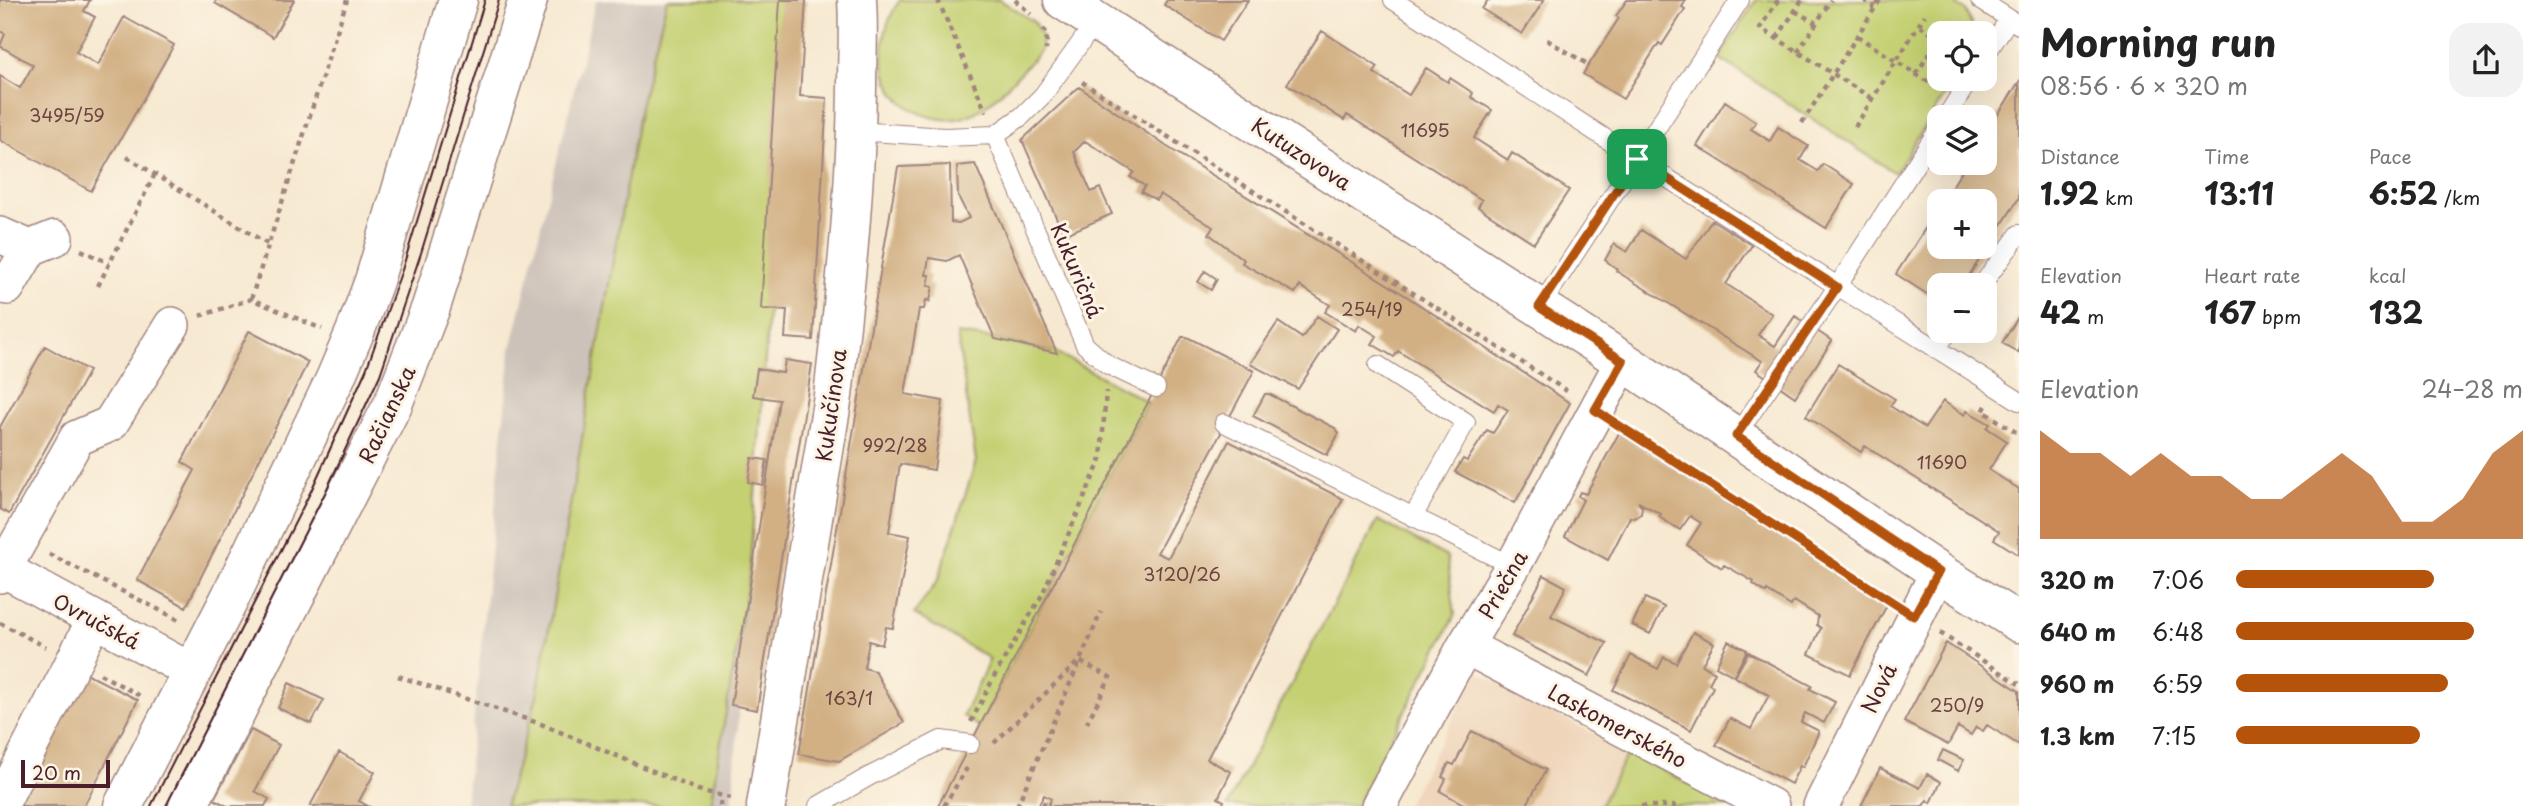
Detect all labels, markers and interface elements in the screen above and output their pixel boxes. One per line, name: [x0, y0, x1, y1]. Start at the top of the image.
text: Morning run: [2040, 13, 2276, 70]
map controls: [1927, 21, 1997, 343]
button: locate: [1927, 21, 1997, 91]
button: share: [2449, 23, 2523, 97]
text: 08:56 · 6 × 320 m: [2040, 68, 2248, 103]
house number: 3495/59: [29, 101, 105, 128]
button: layers: [1927, 105, 1997, 175]
street label: Kutuzovova: [1246, 109, 1359, 197]
house number: 11695: [1400, 116, 1450, 143]
pin: [1607, 129, 1667, 189]
icon: arrive: [1618, 140, 1656, 178]
text: Distance: [2040, 142, 2120, 170]
text: Time: [2204, 142, 2249, 170]
text: Pace: [2369, 142, 2412, 170]
text: 1.92: [2040, 170, 2099, 215]
text: 13:11: [2204, 170, 2274, 215]
text: 6:52: [2369, 170, 2438, 215]
text: km: [2099, 183, 2134, 211]
text: /km: [2438, 183, 2480, 211]
button: +: [1927, 189, 1997, 259]
street label: Kukuričná: [1044, 218, 1112, 322]
text: Elevation: [2040, 261, 2122, 289]
text: Heart rate: [2204, 261, 2300, 289]
text: kcal: [2369, 261, 2407, 289]
button: −: [1927, 273, 1997, 343]
text: 42: [2040, 289, 2081, 334]
text: 167: [2204, 289, 2256, 334]
text: 132: [2369, 289, 2423, 334]
house number: 254/19: [1341, 295, 1403, 322]
text: m: [2081, 302, 2104, 330]
text: bpm: [2256, 302, 2301, 330]
street label: Kukučínova: [806, 346, 854, 464]
street label: Račianska: [349, 360, 423, 468]
text: Elevation: [2040, 371, 2139, 406]
text: 24–28 m: [2422, 371, 2523, 406]
house number: 992/28: [862, 431, 928, 458]
house number: 11690: [1917, 448, 1967, 475]
street label: Priečna: [1470, 544, 1534, 624]
house number: 3120/26: [1143, 560, 1221, 587]
text: 320 m: [2040, 562, 2114, 597]
text: 7:06: [2152, 562, 2204, 597]
street label: Ovručská: [48, 584, 146, 656]
text: 640 m: [2040, 614, 2116, 649]
text: 6:48: [2152, 614, 2204, 649]
street label: Nová: [1852, 657, 1904, 718]
text: 960 m: [2040, 666, 2114, 701]
text: 6:59: [2152, 666, 2203, 701]
street label: Laskomerského: [1543, 675, 1693, 775]
house number: 163/1: [825, 684, 873, 711]
house number: 250/9: [1930, 691, 1984, 718]
text: 1.3 km: [2040, 718, 2115, 753]
text: 7:15: [2152, 718, 2196, 753]
scale bar: [21, 757, 110, 789]
text: 20 m: [32, 758, 81, 786]

